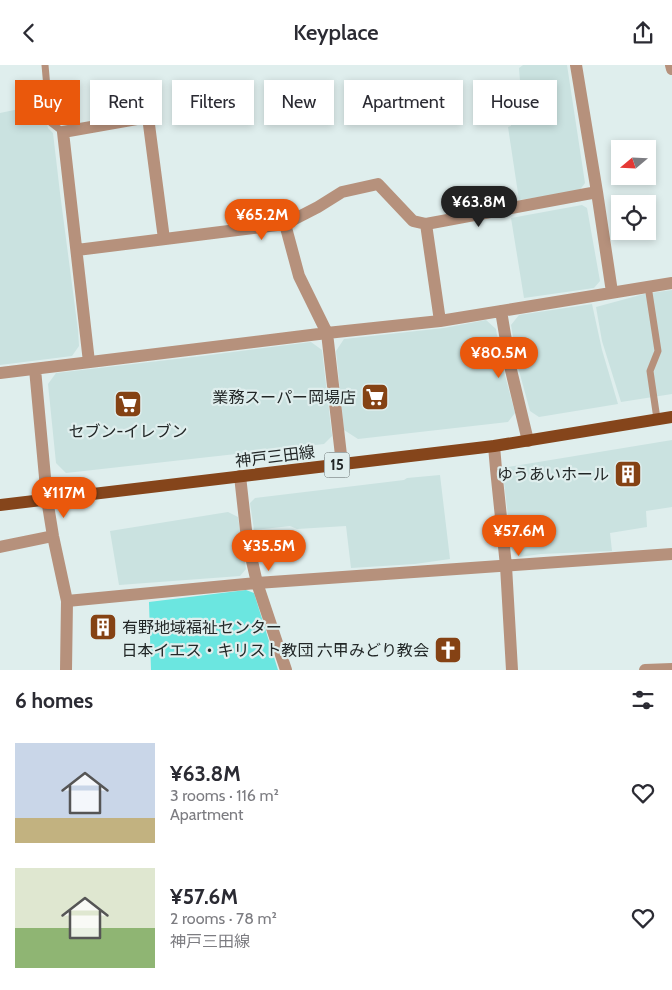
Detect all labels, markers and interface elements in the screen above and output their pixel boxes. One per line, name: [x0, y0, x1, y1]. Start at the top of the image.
icon: back: [15, 19, 43, 47]
text: Keyplace: [293, 19, 379, 46]
icon: share: [629, 19, 657, 47]
chip: Buy: [15, 80, 80, 125]
chip: Rent: [90, 80, 162, 125]
chip: Filters: [172, 80, 254, 125]
chip: New: [264, 80, 334, 125]
chip: Apartment: [344, 80, 463, 125]
chip: House: [473, 80, 557, 125]
north arrow: [611, 140, 656, 185]
map controls: [611, 140, 656, 240]
pin: ¥63.8M: [438, 185, 520, 228]
text: ¥63.8M: [452, 192, 506, 211]
button: locate: [611, 195, 656, 240]
pin: ¥65.2M: [221, 199, 303, 241]
text: ¥65.2M: [236, 205, 288, 224]
pin: ¥80.5M: [458, 337, 540, 379]
text: ¥80.5M: [471, 343, 527, 362]
supermarket icon: 業務スーパー岡場店: [360, 382, 390, 412]
place label: 業務スーパー岡場店: [212, 388, 356, 407]
supermarket icon: セブン-イレブン: [113, 389, 143, 419]
place label: セブン-イレブン: [69, 422, 187, 441]
street label: 神戸三田線: [234, 442, 316, 471]
road number: 15: [324, 453, 350, 477]
building icon: ゆうあいホール: [613, 459, 643, 489]
place label: ゆうあいホール: [497, 465, 609, 484]
pin: ¥117M: [29, 477, 99, 519]
text: ¥117M: [43, 483, 85, 502]
pin: ¥57.6M: [478, 515, 560, 557]
text: ¥57.6M: [493, 521, 545, 540]
pin: ¥35.5M: [228, 529, 310, 572]
text: ¥35.5M: [243, 536, 295, 555]
building icon: 有野地域福祉センター: [88, 612, 118, 642]
place label: 有野地域福祉センター: [122, 618, 282, 637]
church icon: 日本イエス・キリスト教団 六甲みどり教会: [433, 635, 463, 665]
place label: 日本イエス・キリスト教団 六甲みどり教会: [122, 641, 429, 660]
icon: filters: [629, 686, 657, 714]
text: 6 homes: [15, 688, 93, 713]
text: ¥63.8M: [170, 761, 241, 786]
icon: home: [55, 763, 115, 823]
icon: heart: [629, 779, 657, 807]
text: 3 rooms · 116 m²: [170, 786, 279, 805]
text: Apartment: [170, 805, 243, 824]
text: ¥57.6M: [170, 884, 238, 909]
icon: home: [55, 888, 115, 948]
icon: heart: [629, 904, 657, 932]
text: 2 rooms · 78 m²: [170, 909, 277, 928]
text: 神戸三田線: [170, 932, 250, 951]

